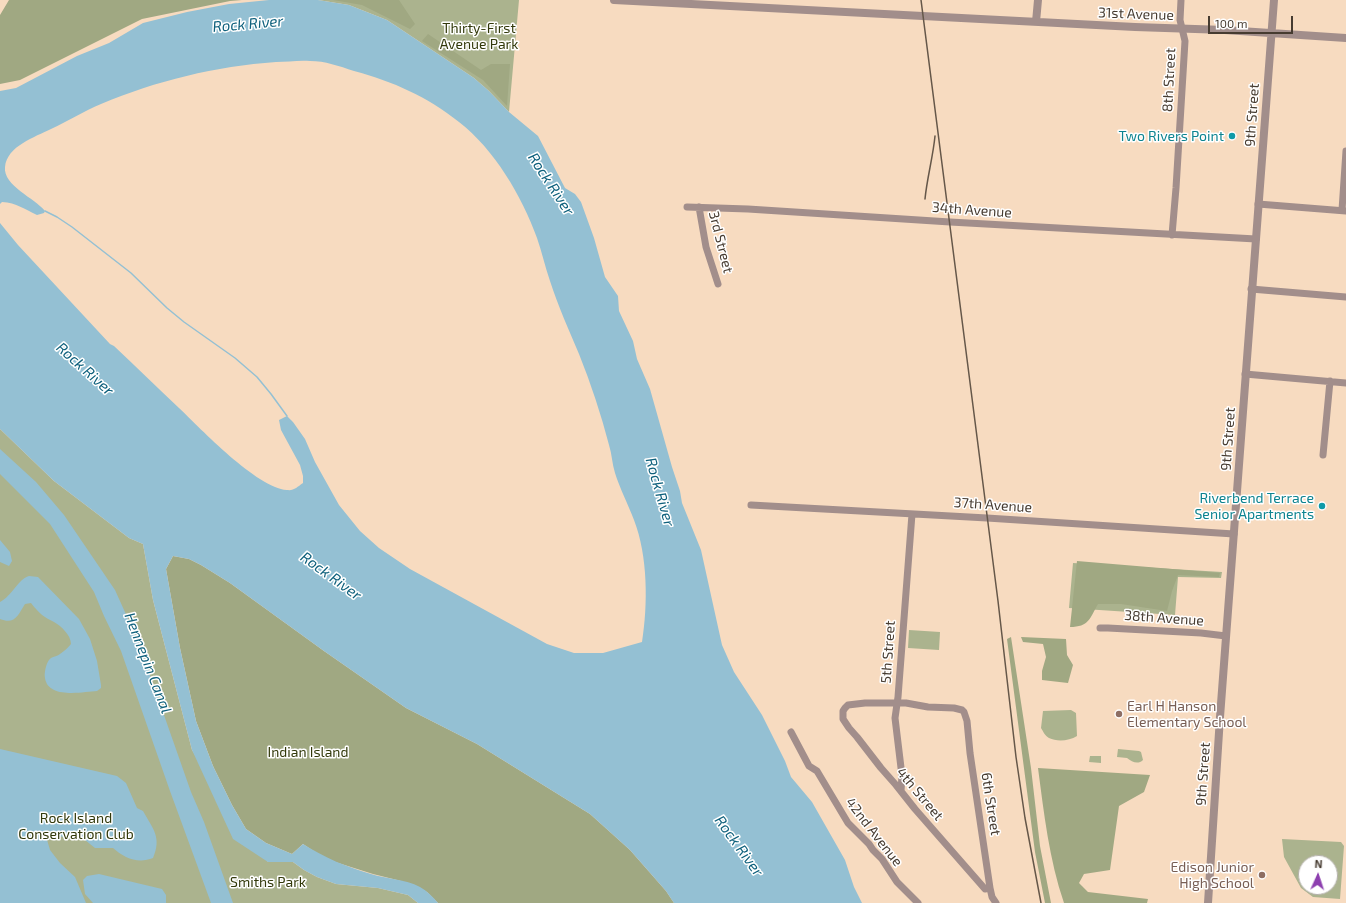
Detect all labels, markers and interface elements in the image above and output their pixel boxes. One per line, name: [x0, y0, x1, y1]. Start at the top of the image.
street label: 31st Avenue: [1098, 4, 1174, 24]
scale bar: [1210, 8, 1295, 34]
water label: Rock River: [212, 12, 284, 36]
text: 100 m: [1215, 16, 1247, 30]
park label: Thirty-First Avenue Park: [440, 20, 518, 52]
street label: 8th Street: [1159, 48, 1179, 112]
street label: 9th Street: [1241, 83, 1263, 147]
place label: Two Rivers Point: [1118, 128, 1224, 144]
marker: Two Rivers Point: [1227, 131, 1237, 141]
water label: Rock River: [524, 149, 578, 219]
street label: 34th Avenue: [932, 199, 1012, 221]
street label: 3rd Street: [705, 209, 737, 275]
water label: Rock River: [53, 339, 117, 399]
street label: 9th Street: [1217, 407, 1239, 471]
water label: Rock River: [642, 455, 678, 529]
place label: Riverbend Terrace Senior Apartments: [1195, 490, 1314, 522]
street label: 37th Avenue: [953, 494, 1033, 516]
marker: Riverbend Terrace Senior Apartments: [1317, 501, 1327, 511]
water label: Rock River: [297, 548, 365, 604]
street label: 38th Avenue: [1124, 607, 1204, 629]
water label: Hennepin Canal: [121, 610, 175, 716]
street label: 5th Street: [877, 620, 899, 684]
place label: Earl H Hanson Elementary School: [1127, 698, 1246, 730]
marker: Earl H Hanson Elementary School: [1114, 709, 1124, 719]
street label: 9th Street: [1192, 742, 1214, 806]
park label: Indian Island: [267, 744, 349, 760]
street label: 4th Street: [893, 764, 947, 824]
street label: 6th Street: [978, 771, 1004, 837]
street label: 42nd Avenue: [842, 794, 906, 870]
park label: Rock Island Conservation Club: [18, 810, 134, 842]
water label: Rock River: [711, 812, 767, 880]
north arrow: [1298, 855, 1338, 895]
text: N: [1314, 857, 1323, 870]
place label: Edison Junior High School: [1170, 859, 1254, 892]
marker: Edison Junior High School: [1257, 870, 1267, 880]
park label: Smiths Park: [230, 874, 306, 890]

